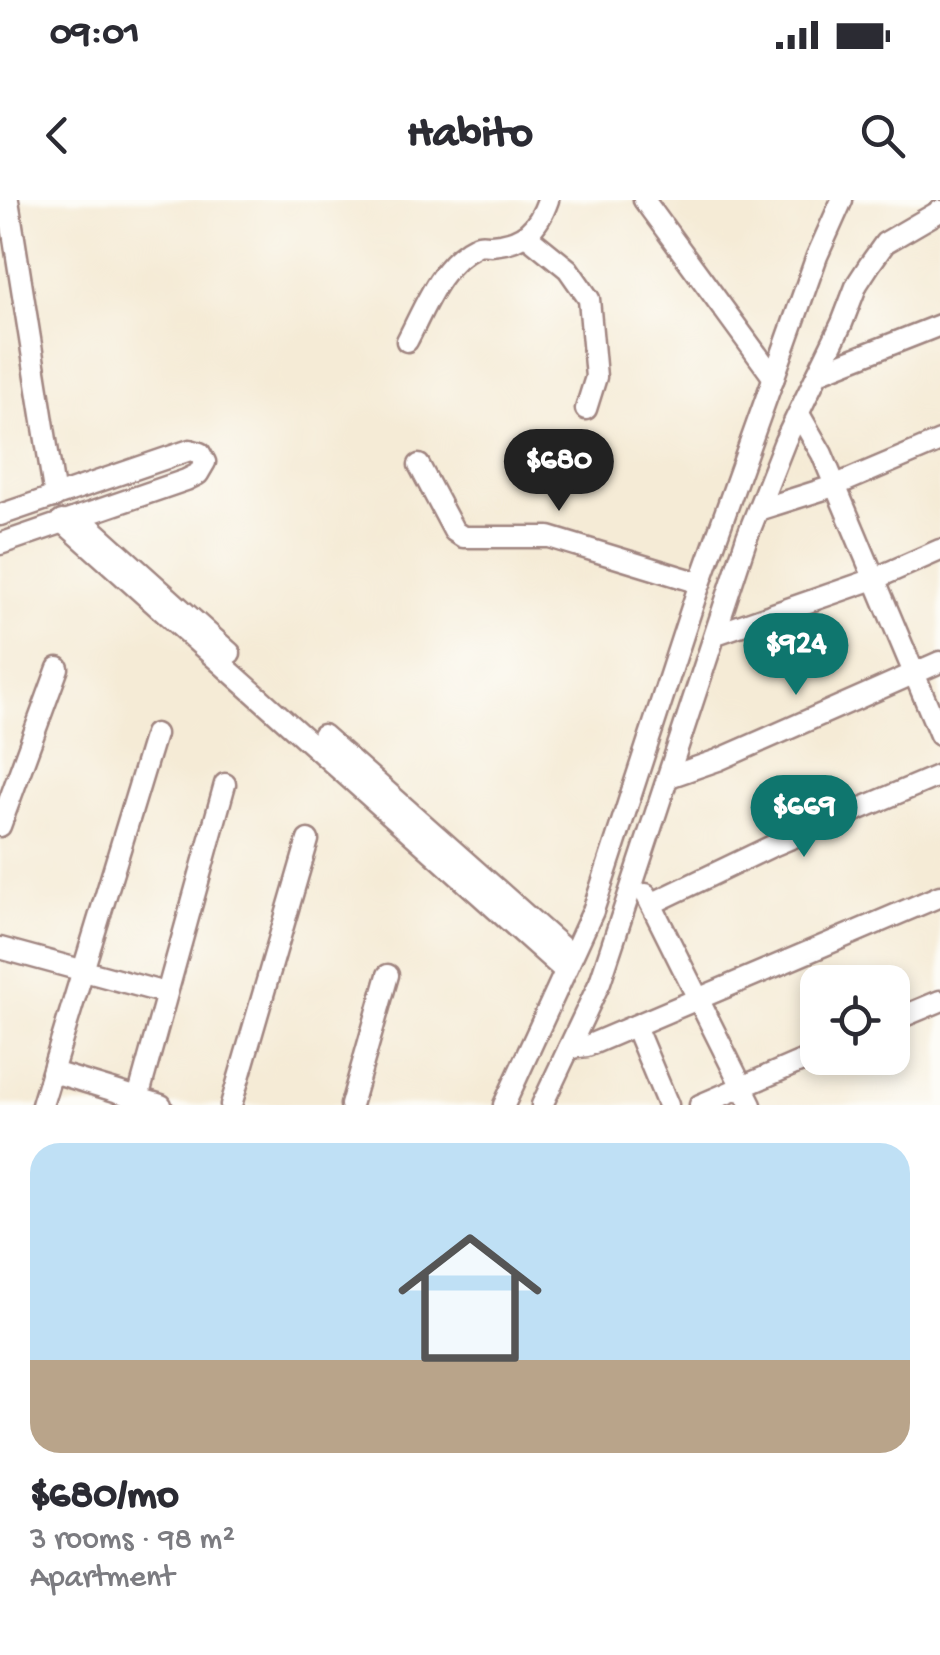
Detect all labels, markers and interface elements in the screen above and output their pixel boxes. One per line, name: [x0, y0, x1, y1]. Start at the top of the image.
text: 09:01: [50, 13, 139, 57]
icon: back: [30, 108, 85, 163]
icon: search: [855, 108, 910, 163]
text: Habito: [407, 109, 533, 162]
pin: $680: [500, 429, 618, 514]
text: $680: [526, 442, 592, 480]
pin: $924: [737, 613, 855, 698]
text: $924: [765, 626, 827, 664]
pin: $669: [745, 775, 863, 860]
text: $669: [773, 788, 835, 826]
map controls: [800, 965, 910, 1075]
button: locate: [800, 965, 910, 1075]
icon: home: [380, 1208, 560, 1388]
text: $680/mo: [30, 1473, 179, 1522]
text: 3 rooms · 98 m²: [30, 1522, 235, 1560]
text: Apartment: [30, 1560, 174, 1598]

